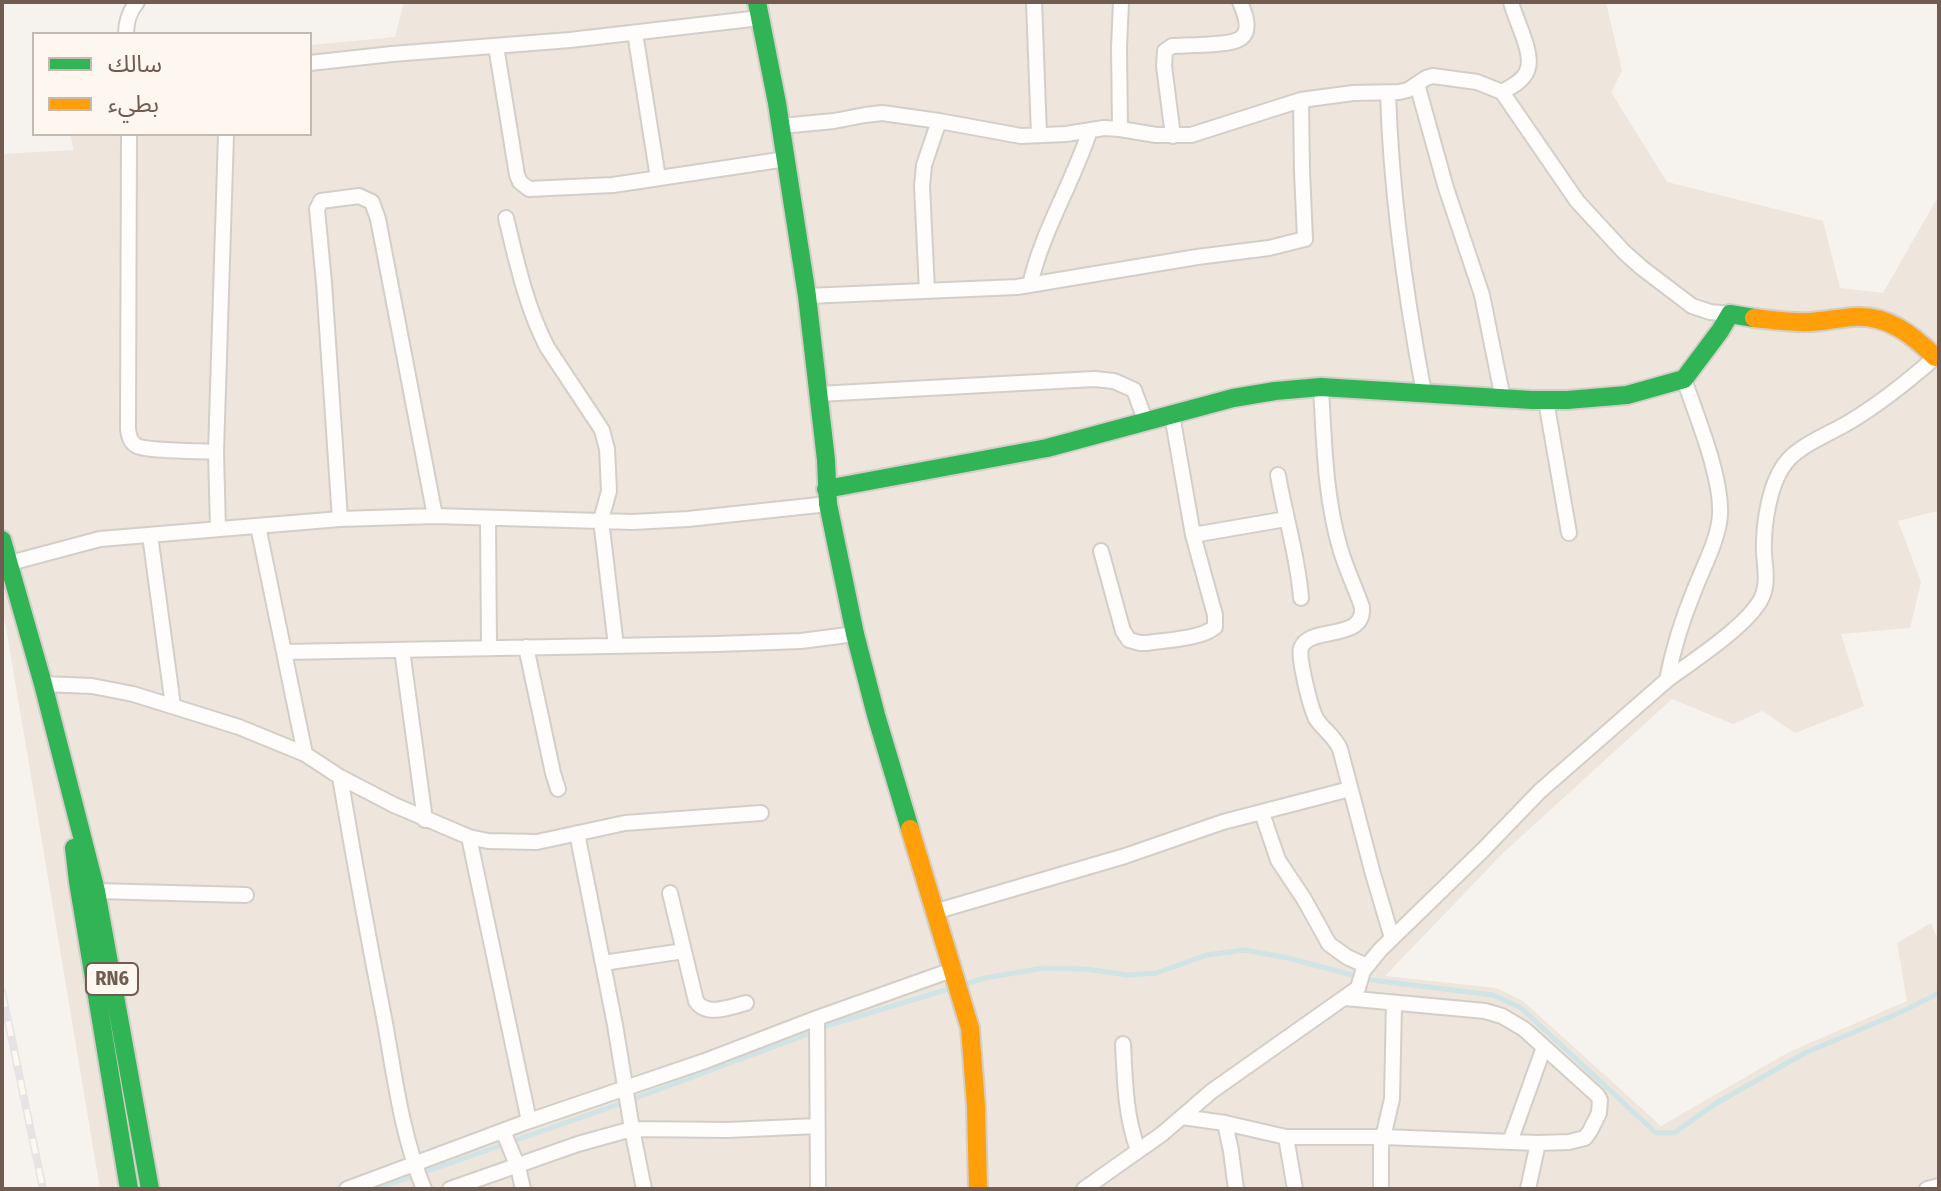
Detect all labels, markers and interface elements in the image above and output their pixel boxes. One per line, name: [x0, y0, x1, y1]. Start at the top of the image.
legend: [32, 32, 312, 136]
text: سالك: [108, 50, 162, 78]
text: بطيء: [108, 90, 159, 118]
road number: RN6: [86, 963, 138, 995]

